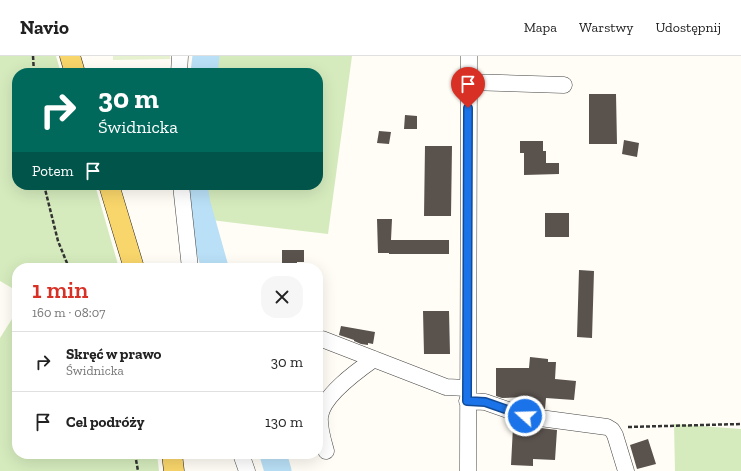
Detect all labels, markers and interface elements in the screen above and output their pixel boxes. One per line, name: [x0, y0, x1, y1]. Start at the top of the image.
text: Navio: [20, 16, 69, 39]
text: Mapa: [524, 19, 557, 36]
text: Warstwy: [579, 19, 633, 36]
text: Udostępnij: [655, 19, 721, 36]
pin: [451, 67, 485, 108]
icon: arrive: [457, 73, 479, 95]
text: 30 m: [98, 82, 159, 115]
icon: right: [32, 84, 84, 136]
text: Świdnicka: [98, 116, 178, 138]
icon: arrive: [82, 160, 104, 182]
text: Potem: [32, 162, 74, 180]
text: 1 min: [32, 275, 88, 304]
button: close: [261, 276, 303, 318]
text: 160 m · 08:07: [32, 305, 105, 320]
text: Skręć w prawo: [66, 345, 161, 363]
icon: right: [32, 351, 54, 373]
text: 30 m: [271, 353, 303, 371]
text: Świdnicka: [66, 363, 124, 378]
position arrow: [504, 395, 546, 437]
icon: arrive: [32, 411, 54, 433]
text: Cel podróży: [66, 413, 144, 431]
text: 130 m: [265, 413, 303, 431]

